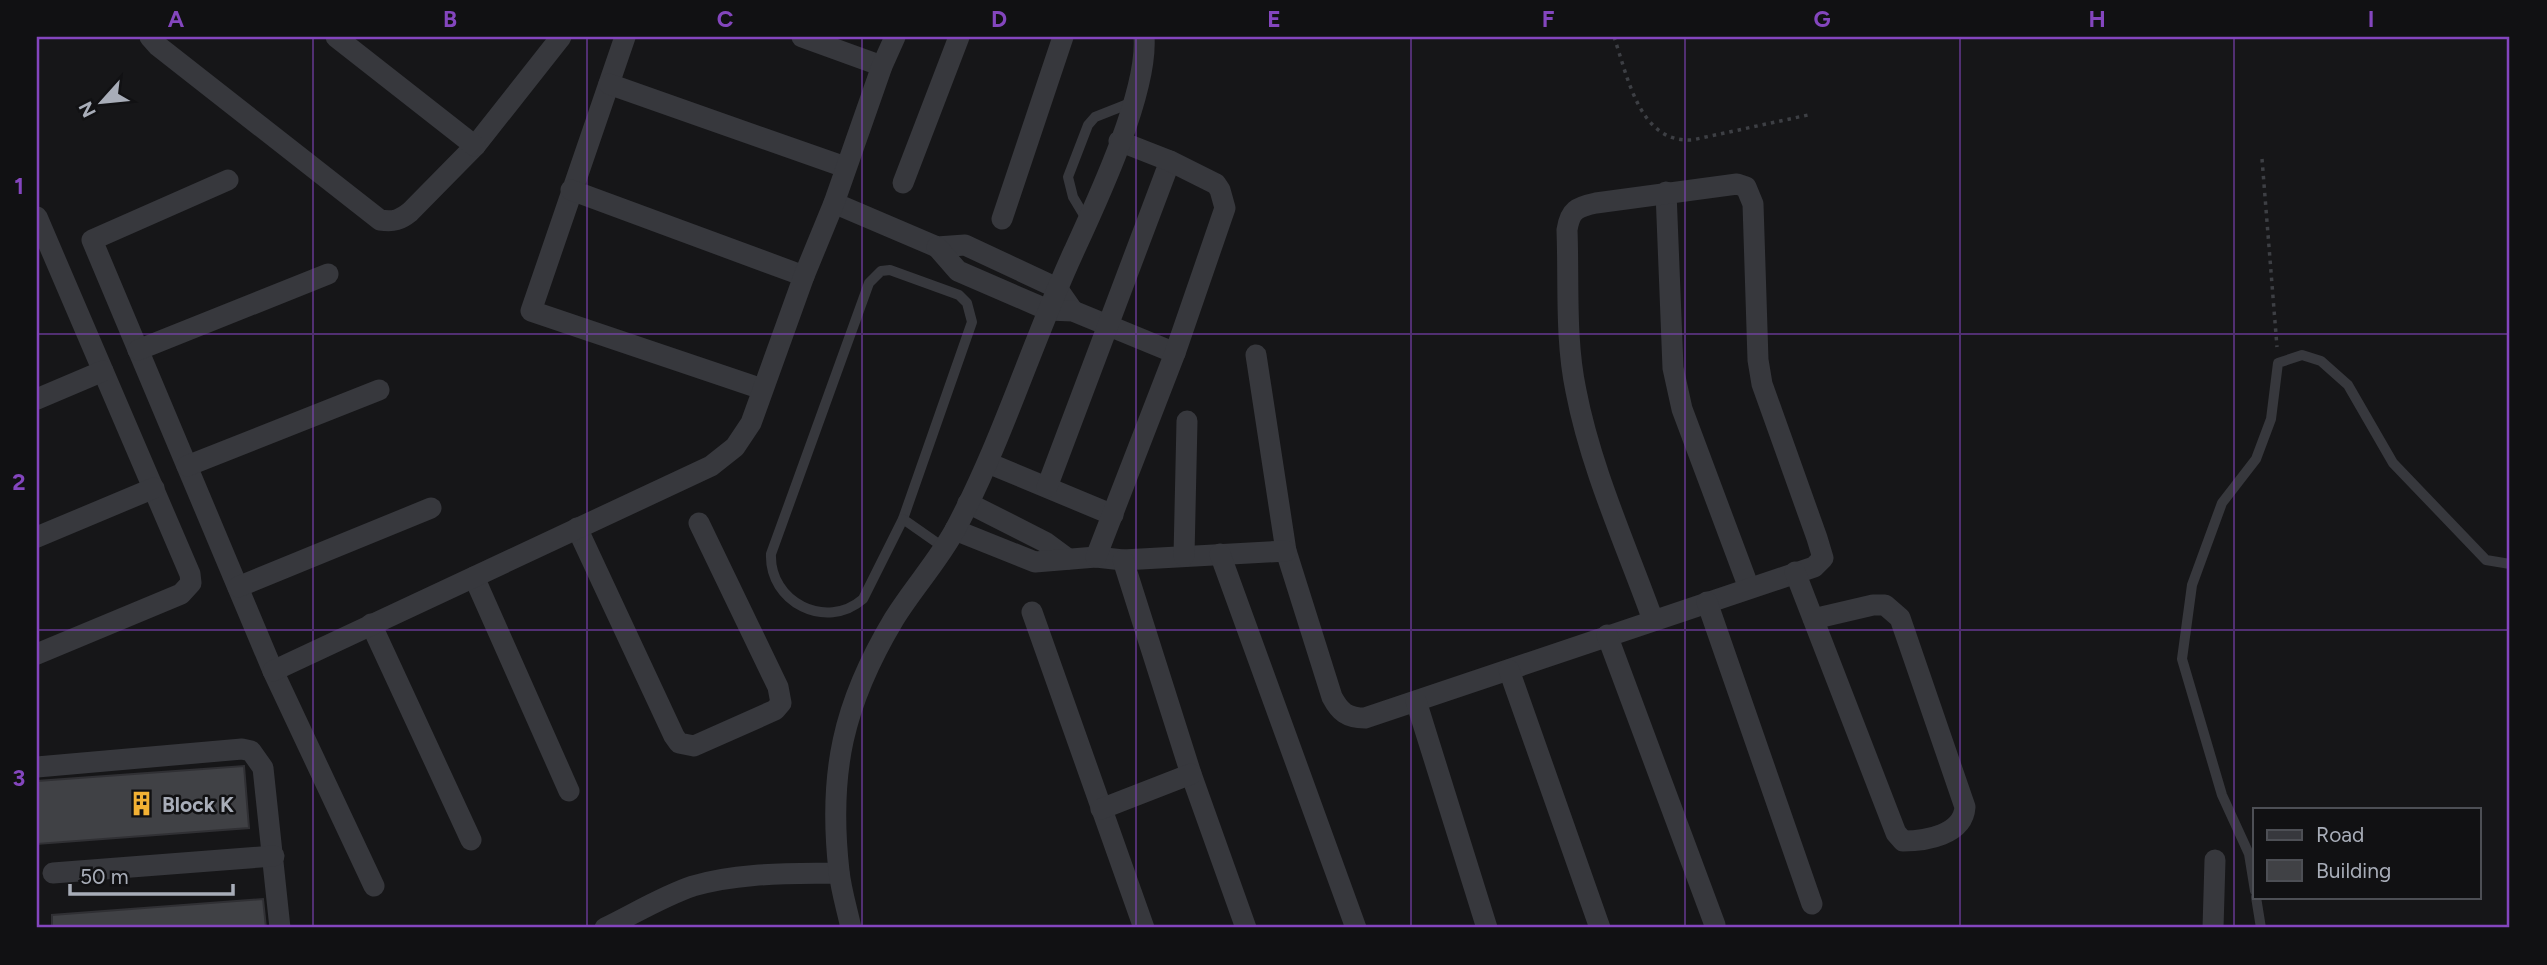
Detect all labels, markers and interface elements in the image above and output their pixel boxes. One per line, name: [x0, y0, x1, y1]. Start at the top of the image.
text: A: [168, 5, 185, 33]
text: B: [443, 5, 457, 33]
text: C: [717, 5, 734, 33]
text: D: [991, 5, 1007, 33]
text: E: [1267, 5, 1281, 33]
text: F: [1542, 5, 1555, 33]
text: G: [1813, 5, 1831, 33]
text: H: [2088, 5, 2106, 33]
text: I: [2368, 5, 2374, 33]
north arrow: [66, 66, 136, 136]
text: N: [74, 98, 101, 121]
text: 1: [14, 172, 24, 200]
text: 2: [12, 468, 26, 496]
text: 3: [13, 764, 25, 792]
building icon: Block K: [128, 790, 156, 818]
place label: Block K: [162, 792, 234, 817]
legend: [2253, 808, 2480, 898]
text: Road: [2316, 822, 2364, 847]
scale bar: [70, 853, 233, 897]
text: Building: [2316, 858, 2391, 883]
text: 50 m: [80, 864, 129, 889]

